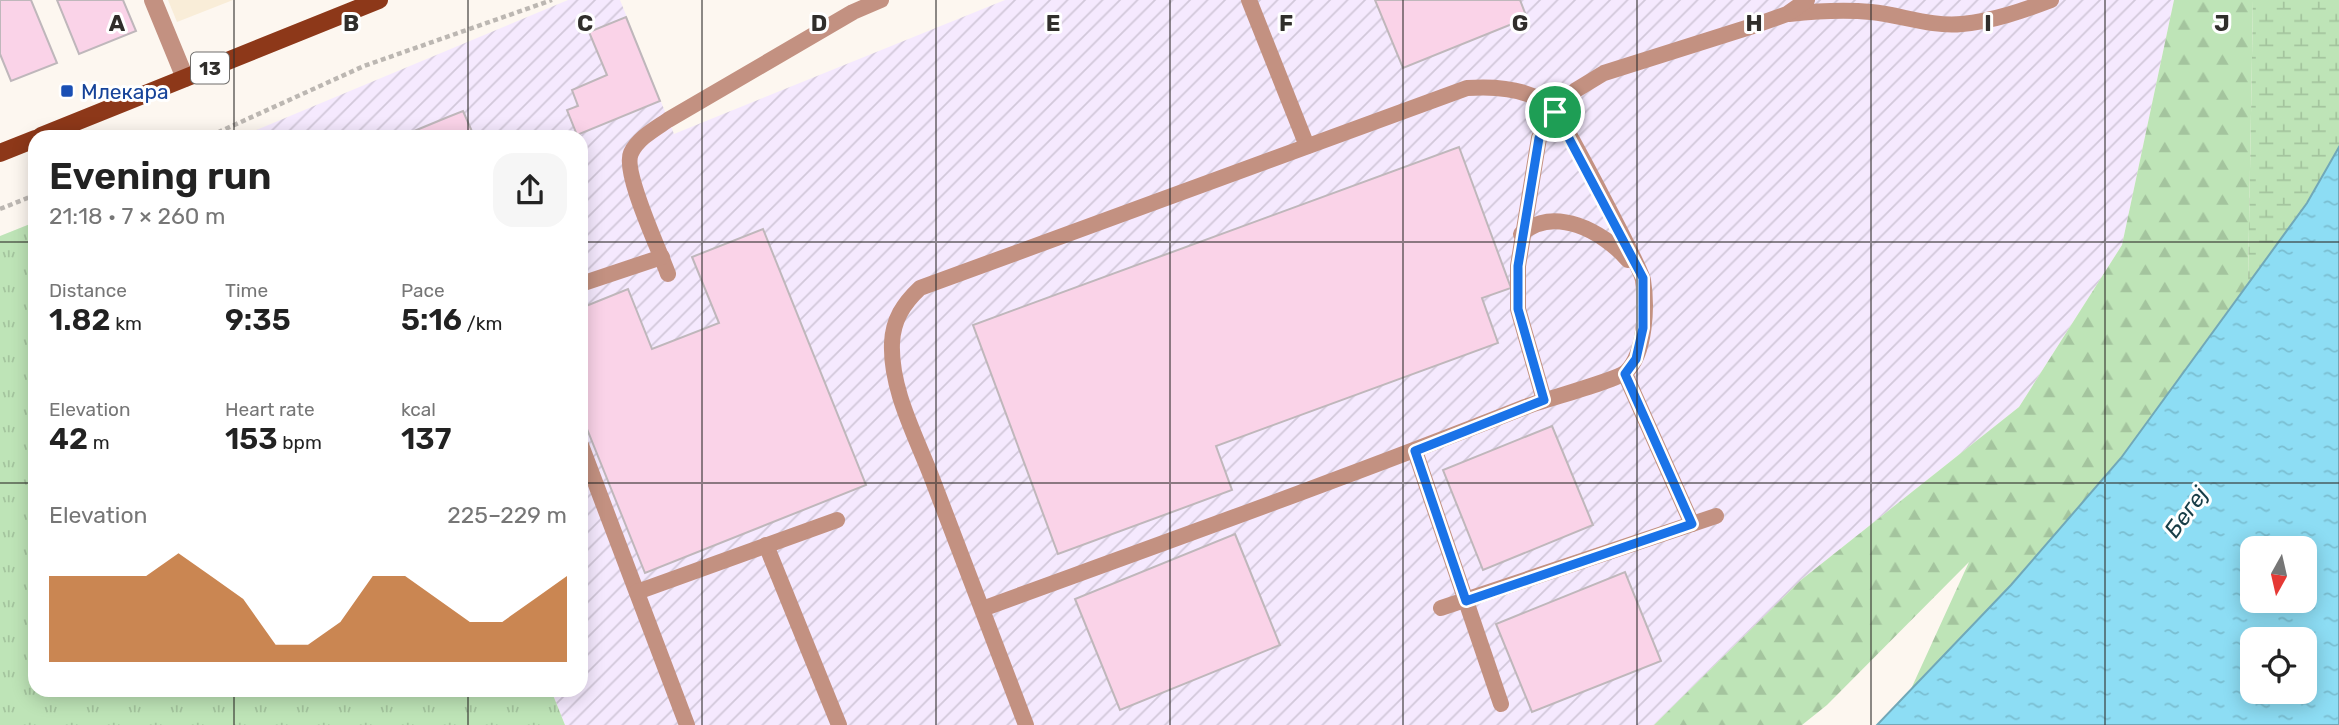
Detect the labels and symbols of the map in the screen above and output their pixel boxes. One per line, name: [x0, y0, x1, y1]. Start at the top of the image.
text: A: [109, 9, 126, 37]
text: B: [343, 9, 359, 37]
text: C: [577, 9, 593, 37]
text: D: [811, 9, 827, 37]
text: E: [1046, 9, 1060, 37]
text: F: [1279, 9, 1293, 37]
text: G: [1512, 9, 1528, 37]
text: H: [1745, 9, 1763, 37]
text: I: [1984, 9, 1992, 37]
text: J: [2214, 9, 2230, 37]
road number: 13: [191, 52, 229, 83]
place label: Млекара: [81, 79, 169, 104]
pin: [1525, 82, 1585, 142]
marker: Млекара: [59, 83, 75, 99]
water label: Бегеј: [2158, 480, 2214, 543]
north arrow: [2240, 536, 2317, 612]

